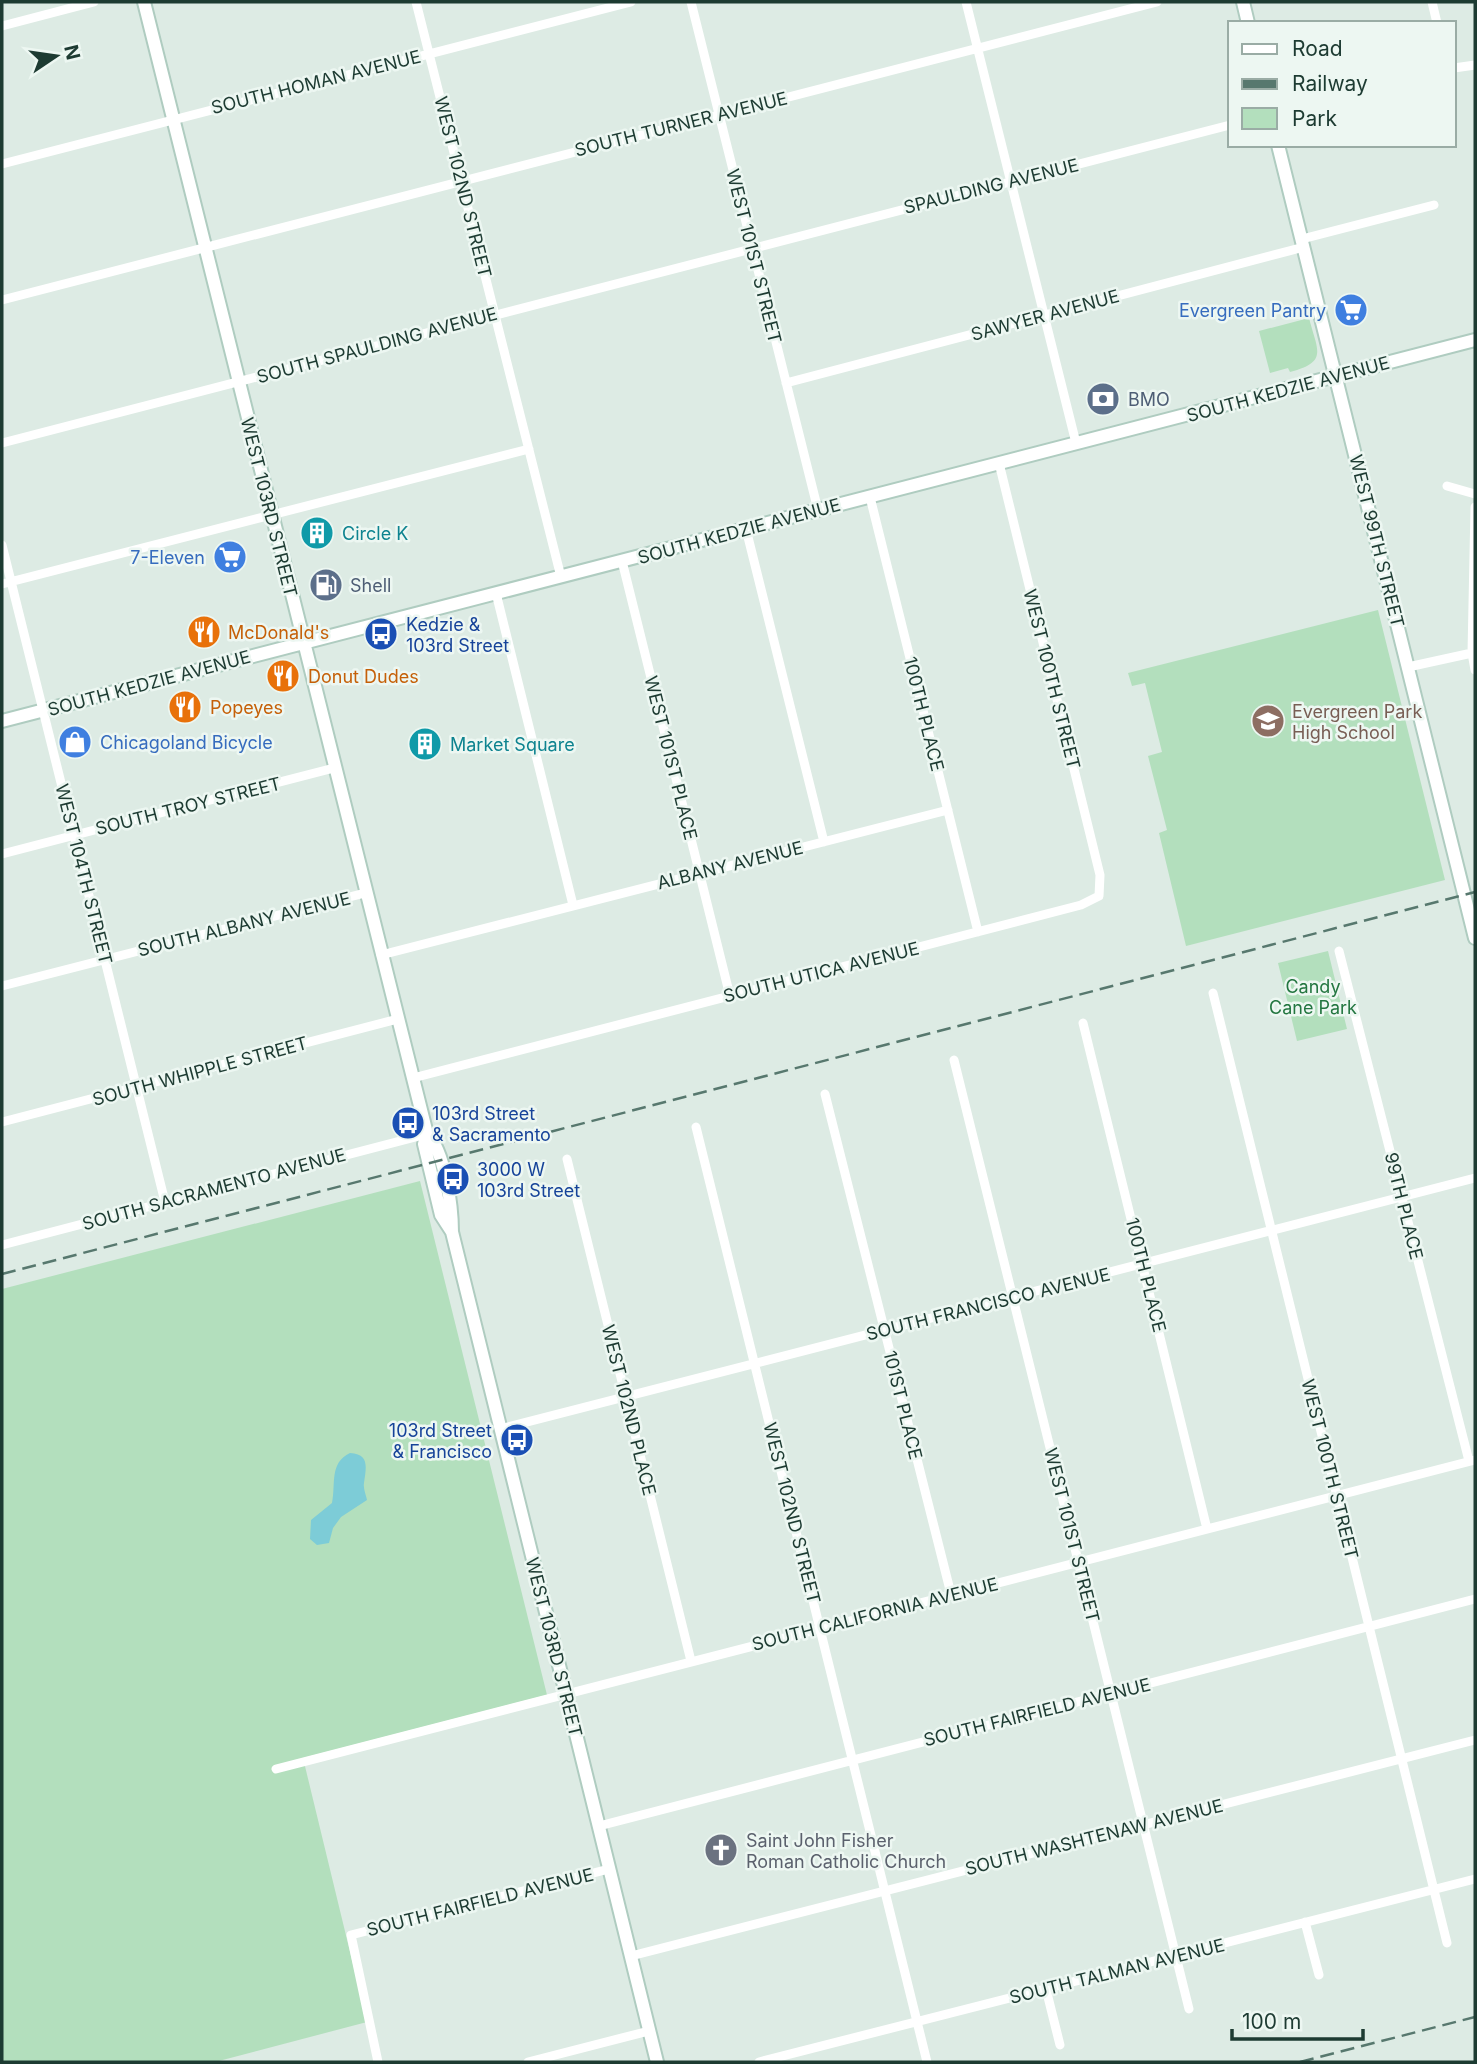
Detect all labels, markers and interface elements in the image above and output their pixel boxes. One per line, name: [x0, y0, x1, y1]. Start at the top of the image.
north arrow: [21, 21, 91, 91]
legend: [1228, 21, 1456, 147]
text: Road: [1292, 36, 1343, 61]
text: N: [59, 43, 85, 62]
street label: SOUTH HOMAN AVENUE: [209, 46, 423, 118]
text: Railway: [1292, 71, 1368, 96]
street label: SOUTH TURNER AVENUE: [572, 87, 790, 161]
street label: WEST 102ND STREET: [430, 94, 496, 280]
text: Park: [1292, 106, 1337, 131]
street label: SPAULDING AVENUE: [901, 154, 1081, 218]
street label: WEST 101ST STREET: [722, 167, 786, 345]
street label: SAWYER AVENUE: [969, 285, 1121, 345]
supermarket icon: Evergreen Pantry: [1332, 291, 1370, 329]
place label: Evergreen Pantry: [1179, 300, 1326, 321]
street label: SOUTH SPAULDING AVENUE: [254, 303, 500, 387]
street label: SOUTH KEDZIE AVENUE: [1184, 352, 1392, 426]
bank icon: BMO: [1084, 380, 1122, 418]
place label: BMO: [1128, 389, 1170, 410]
street label: WEST 103RD STREET: [237, 415, 301, 599]
street label: WEST 99TH STREET: [1345, 452, 1409, 630]
street label: SOUTH KEDZIE AVENUE: [635, 494, 843, 568]
building icon: Circle K: [298, 514, 336, 552]
place label: Circle K: [342, 523, 408, 544]
supermarket icon: 7-Eleven: [211, 538, 249, 576]
place label: 7-Eleven: [130, 547, 205, 568]
fuel station icon: Shell: [307, 566, 345, 604]
place label: Shell: [350, 575, 391, 596]
street label: WEST 100TH STREET: [1019, 587, 1085, 771]
restaurant icon: McDonald's: [185, 613, 223, 651]
place label: Kedzie & 103rd Street: [406, 614, 509, 656]
bus stop icon: Kedzie & 103rd Street: [362, 615, 400, 653]
place label: McDonald's: [228, 622, 329, 643]
street label: SOUTH KEDZIE AVENUE: [45, 646, 253, 720]
street label: 100TH PLACE: [900, 654, 948, 774]
restaurant icon: Donut Dudes: [264, 657, 302, 695]
place label: Donut Dudes: [308, 666, 419, 687]
street label: WEST 101ST PLACE: [640, 674, 702, 842]
restaurant icon: Popeyes: [166, 688, 204, 726]
place label: Popeyes: [210, 697, 283, 718]
place label: Evergreen Park High School: [1292, 701, 1422, 743]
school or university icon: Evergreen Park High School: [1249, 702, 1287, 740]
shop icon: Chicagoland Bicycle: [56, 723, 94, 761]
building icon: Market Square: [406, 725, 444, 763]
place label: Chicagoland Bicycle: [100, 732, 273, 753]
place label: Market Square: [450, 734, 575, 755]
street label: SOUTH TROY STREET: [93, 773, 283, 839]
street label: WEST 104TH STREET: [51, 782, 117, 966]
street label: ALBANY AVENUE: [655, 837, 805, 893]
street label: SOUTH ALBANY AVENUE: [135, 887, 353, 961]
street label: SOUTH UTICA AVENUE: [721, 937, 921, 1007]
park label: Candy Cane Park: [1269, 976, 1357, 1018]
street label: SOUTH WHIPPLE STREET: [90, 1032, 310, 1110]
place label: 103rd Street & Sacramento: [432, 1103, 551, 1145]
bus stop icon: 103rd Street & Sacramento: [389, 1104, 427, 1142]
street label: SOUTH SACRAMENTO AVENUE: [80, 1144, 348, 1234]
street label: 99TH PLACE: [1381, 1150, 1427, 1262]
place label: 3000 W 103rd Street: [477, 1159, 580, 1201]
bus stop icon: 3000 W 103rd Street: [434, 1160, 472, 1198]
street label: 100TH PLACE: [1122, 1215, 1170, 1335]
street label: SOUTH FRANCISCO AVENUE: [864, 1263, 1112, 1345]
street label: WEST 102ND PLACE: [598, 1322, 660, 1498]
street label: 101ST PLACE: [879, 1348, 927, 1462]
street label: WEST 100TH STREET: [1297, 1377, 1363, 1561]
place label: 103rd Street & Francisco: [389, 1420, 492, 1462]
street label: WEST 102ND STREET: [759, 1420, 825, 1606]
bus stop icon: 103rd Street & Francisco: [498, 1421, 536, 1459]
street label: WEST 101ST STREET: [1040, 1446, 1104, 1624]
street label: WEST 103RD STREET: [522, 1555, 586, 1739]
street label: SOUTH CALIFORNIA AVENUE: [750, 1573, 1000, 1655]
street label: SOUTH FAIRFIELD AVENUE: [921, 1674, 1153, 1750]
street label: SOUTH WASHTENAW AVENUE: [963, 1795, 1225, 1879]
place label: Saint John Fisher Roman Catholic Church: [746, 1830, 946, 1872]
church icon: Saint John Fisher Roman Catholic Church: [702, 1831, 740, 1869]
street label: SOUTH FAIRFIELD AVENUE: [364, 1864, 596, 1940]
street label: SOUTH TALMAN AVENUE: [1007, 1934, 1227, 2008]
scale bar: [1232, 1997, 1363, 2041]
text: 100 m: [1242, 2009, 1301, 2034]

